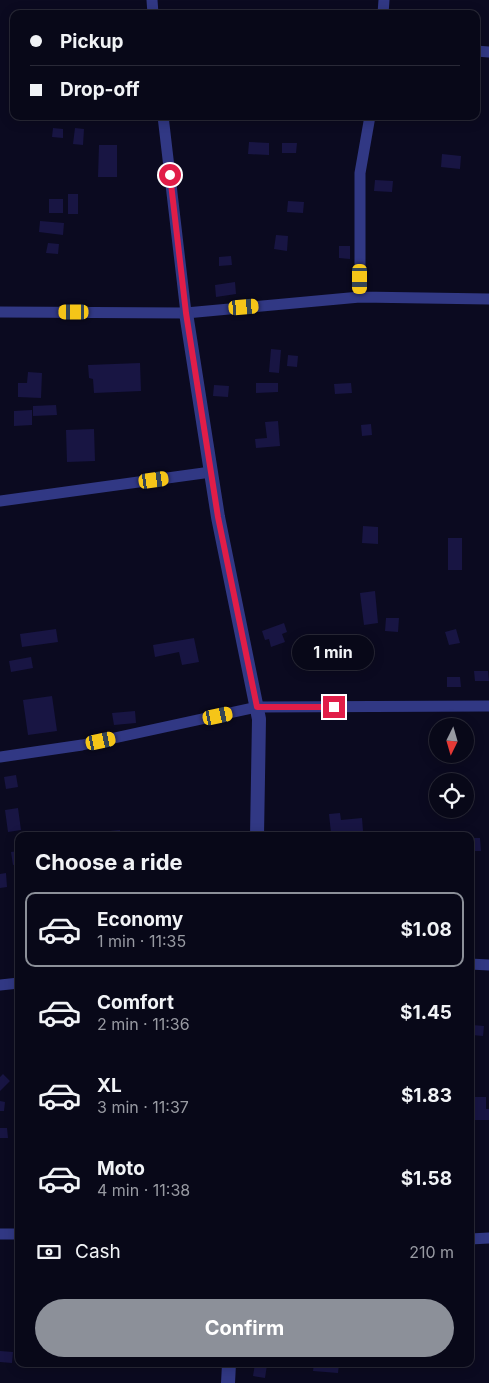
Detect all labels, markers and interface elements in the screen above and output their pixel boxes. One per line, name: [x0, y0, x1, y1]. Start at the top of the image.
text: Pickup: [60, 30, 123, 53]
text: Drop-off: [60, 78, 140, 101]
route start: [159, 164, 181, 186]
car: [352, 264, 367, 294]
car: [228, 298, 259, 316]
car: [59, 305, 89, 320]
car: [138, 470, 169, 490]
callout: 1 min: [293, 634, 375, 670]
text: 1 min: [313, 642, 353, 662]
route end: [323, 696, 345, 718]
car: [201, 706, 234, 726]
north arrow: [429, 718, 474, 762]
map controls: [429, 718, 474, 818]
car: [84, 731, 117, 751]
button: locate: [429, 773, 474, 818]
text: Choose a ride: [35, 849, 183, 875]
icon: car: [37, 907, 82, 952]
text: Economy: [97, 908, 183, 931]
text: $1.08: [400, 918, 452, 941]
text: 1 min · 11:35: [97, 931, 186, 951]
icon: car: [37, 990, 82, 1035]
text: Comfort: [97, 991, 174, 1014]
text: $1.45: [400, 1001, 452, 1024]
text: 2 min · 11:36: [97, 1014, 190, 1034]
icon: car: [37, 1073, 82, 1118]
text: XL: [97, 1074, 122, 1097]
text: $1.83: [401, 1084, 452, 1107]
text: 3 min · 11:37: [97, 1097, 189, 1117]
icon: car: [37, 1156, 82, 1201]
text: Moto: [97, 1157, 145, 1180]
text: $1.58: [401, 1167, 452, 1190]
text: 4 min · 11:38: [97, 1180, 190, 1200]
icon: cash: [35, 1238, 63, 1266]
text: Cash: [75, 1240, 121, 1263]
text: 210 m: [409, 1242, 454, 1262]
button: Confirm: [35, 1299, 454, 1357]

